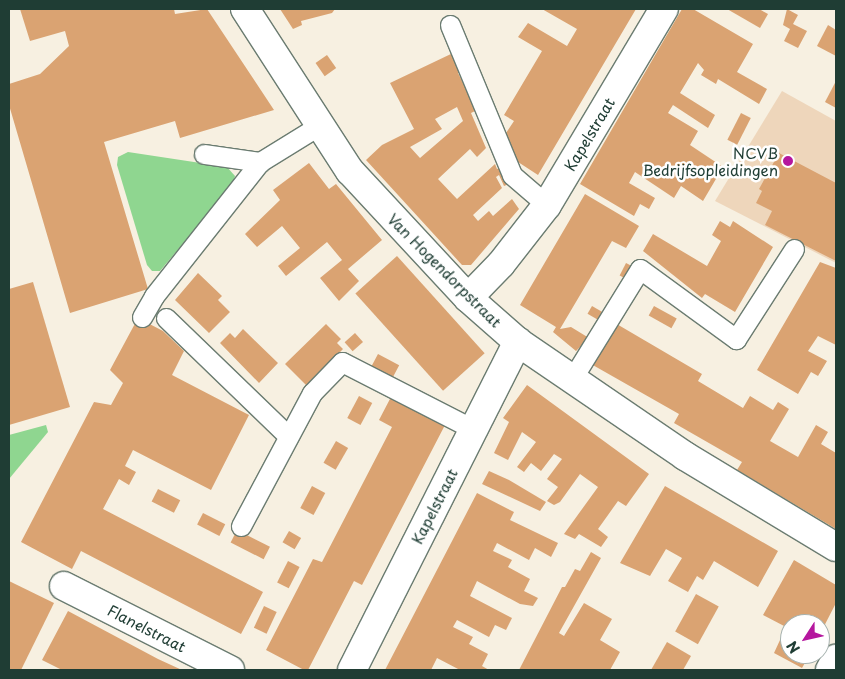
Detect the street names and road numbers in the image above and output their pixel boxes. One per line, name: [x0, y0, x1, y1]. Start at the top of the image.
street label: Kapelstraat: [560, 94, 618, 174]
street label: Van Hogendorpstraat: [384, 209, 506, 331]
street label: Kapelstraat: [407, 465, 461, 547]
street label: Flanelstraat: [105, 601, 189, 655]

